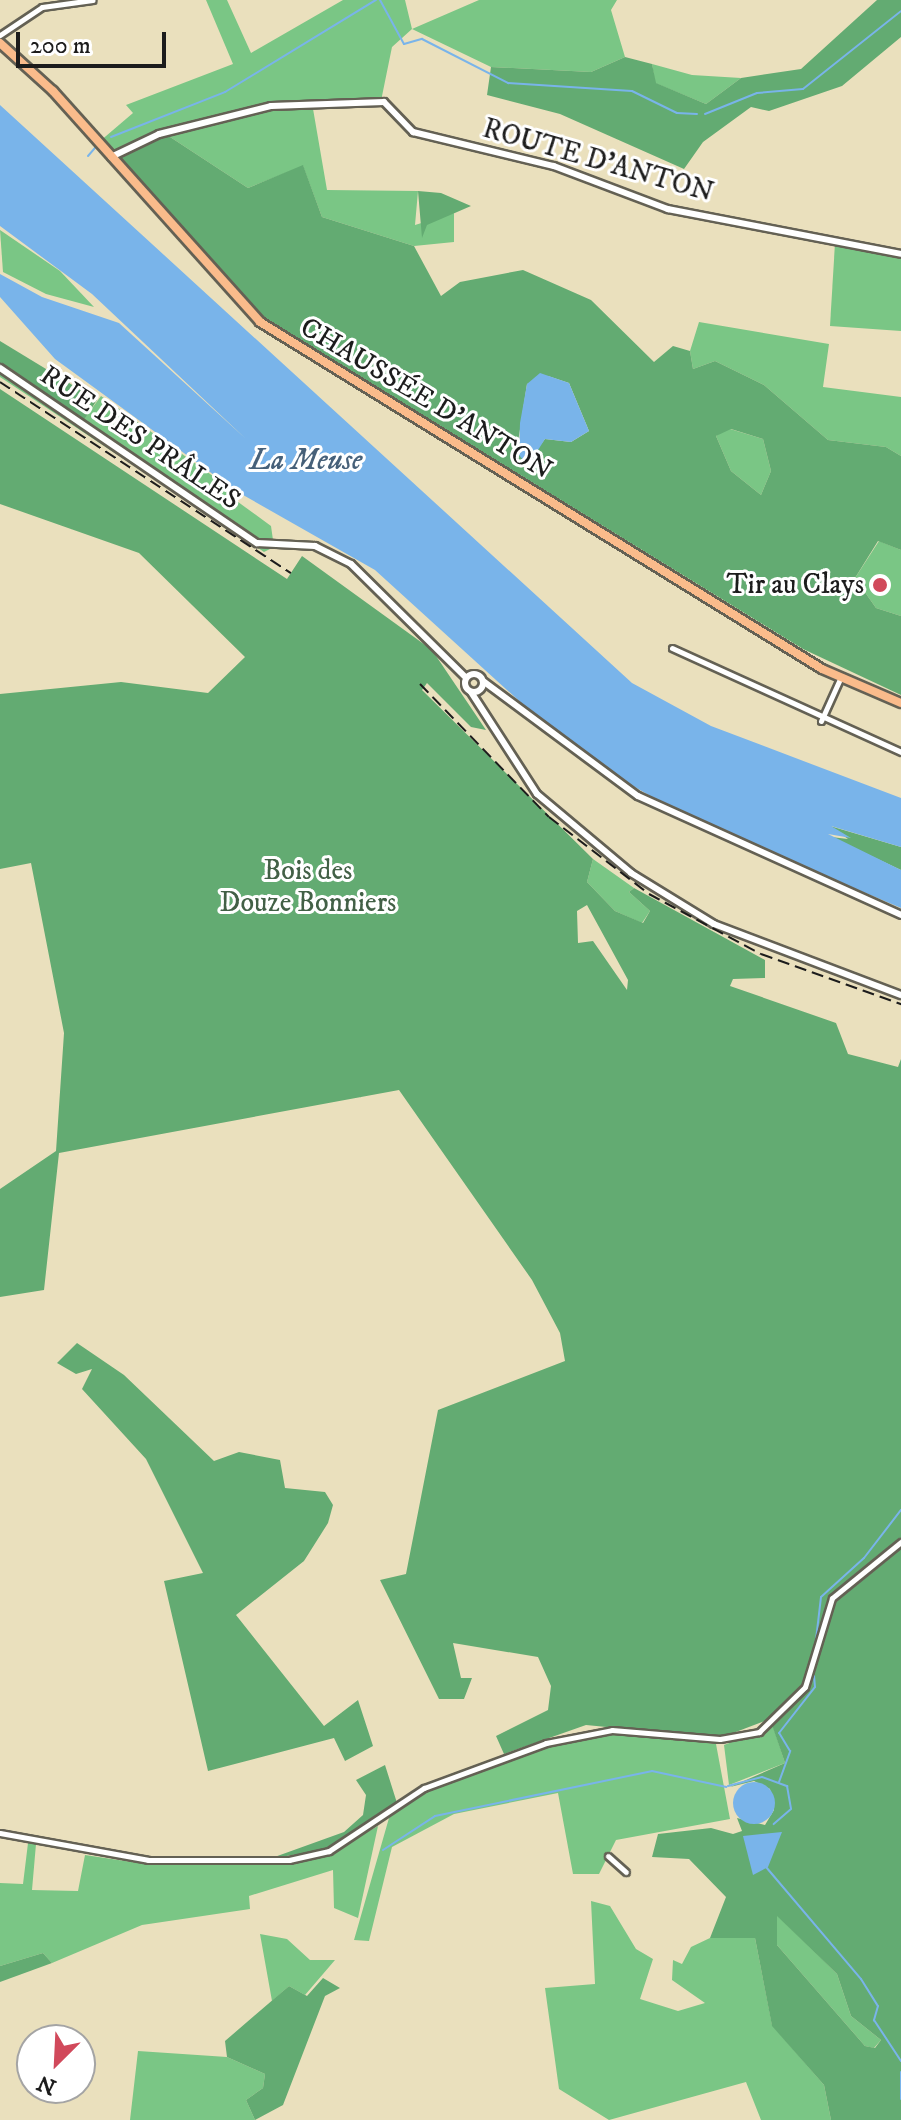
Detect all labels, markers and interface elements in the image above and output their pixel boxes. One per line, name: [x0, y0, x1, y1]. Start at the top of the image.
scale bar: [20, 16, 170, 66]
text: 200 m: [30, 31, 91, 61]
street label: ROUTE D'ANTON: [479, 112, 717, 210]
street label: CHAUSSÉE D'ANTON: [294, 311, 558, 487]
street label: RUE DES PRÂLES: [34, 359, 246, 517]
water label: La Meuse: [250, 443, 362, 479]
place label: Tir au Clays: [726, 568, 864, 602]
marker: Tir au Clays: [871, 576, 889, 594]
park label: Bois des Douze Bonniers: [220, 854, 396, 920]
north arrow: [16, 2024, 96, 2104]
text: N: [33, 2069, 61, 2101]

